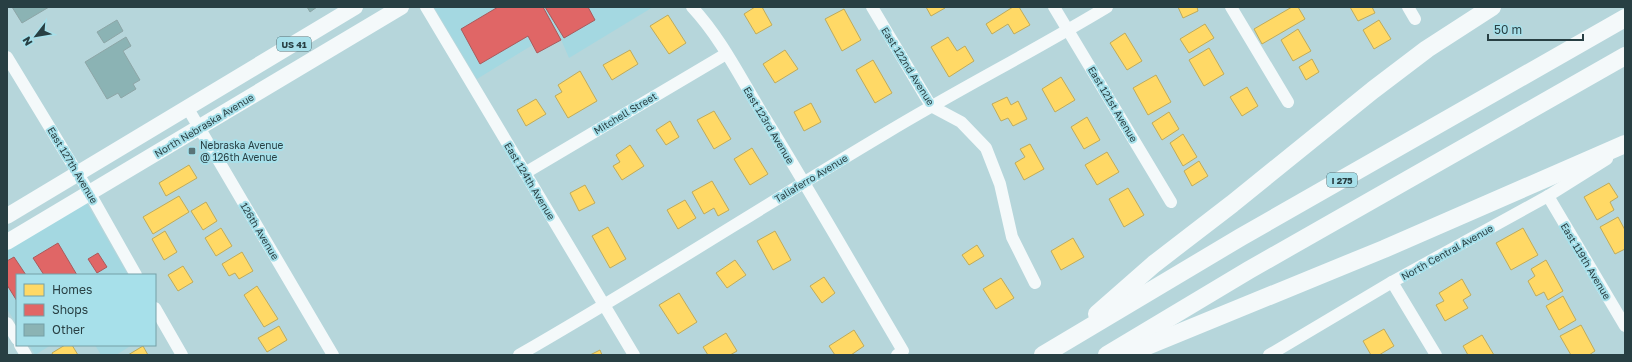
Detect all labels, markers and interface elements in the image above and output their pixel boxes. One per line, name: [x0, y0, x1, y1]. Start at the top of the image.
north arrow: [16, 16, 56, 56]
scale bar: [1488, 16, 1583, 42]
text: 50 m: [1494, 22, 1522, 37]
street label: East 122nd Avenue: [879, 25, 937, 108]
text: N: [19, 34, 35, 48]
road number: US 41: [277, 37, 311, 51]
street label: East 121st Avenue: [1086, 64, 1140, 144]
street label: East 123rd Avenue: [741, 84, 797, 166]
street label: North Nebraska Avenue: [152, 90, 256, 159]
street label: Mitchell Street: [591, 90, 659, 136]
street label: East 127th Avenue: [45, 124, 101, 206]
place label: Nebraska Avenue @ 126th Avenue: [200, 139, 283, 163]
street label: East 124th Avenue: [502, 140, 558, 222]
marker: Nebraska Avenue @ 126th Avenue: [187, 146, 197, 156]
street label: Taliaferro Avenue: [772, 151, 850, 205]
road number: I 275: [1327, 173, 1357, 187]
street label: 126th Avenue: [238, 200, 282, 262]
street label: East 119th Avenue: [1558, 221, 1614, 302]
street label: North Central Avenue: [1399, 222, 1495, 282]
legend: [16, 274, 156, 346]
text: Homes: [52, 282, 92, 297]
text: Shops: [52, 302, 88, 317]
text: Other: [52, 322, 85, 337]

